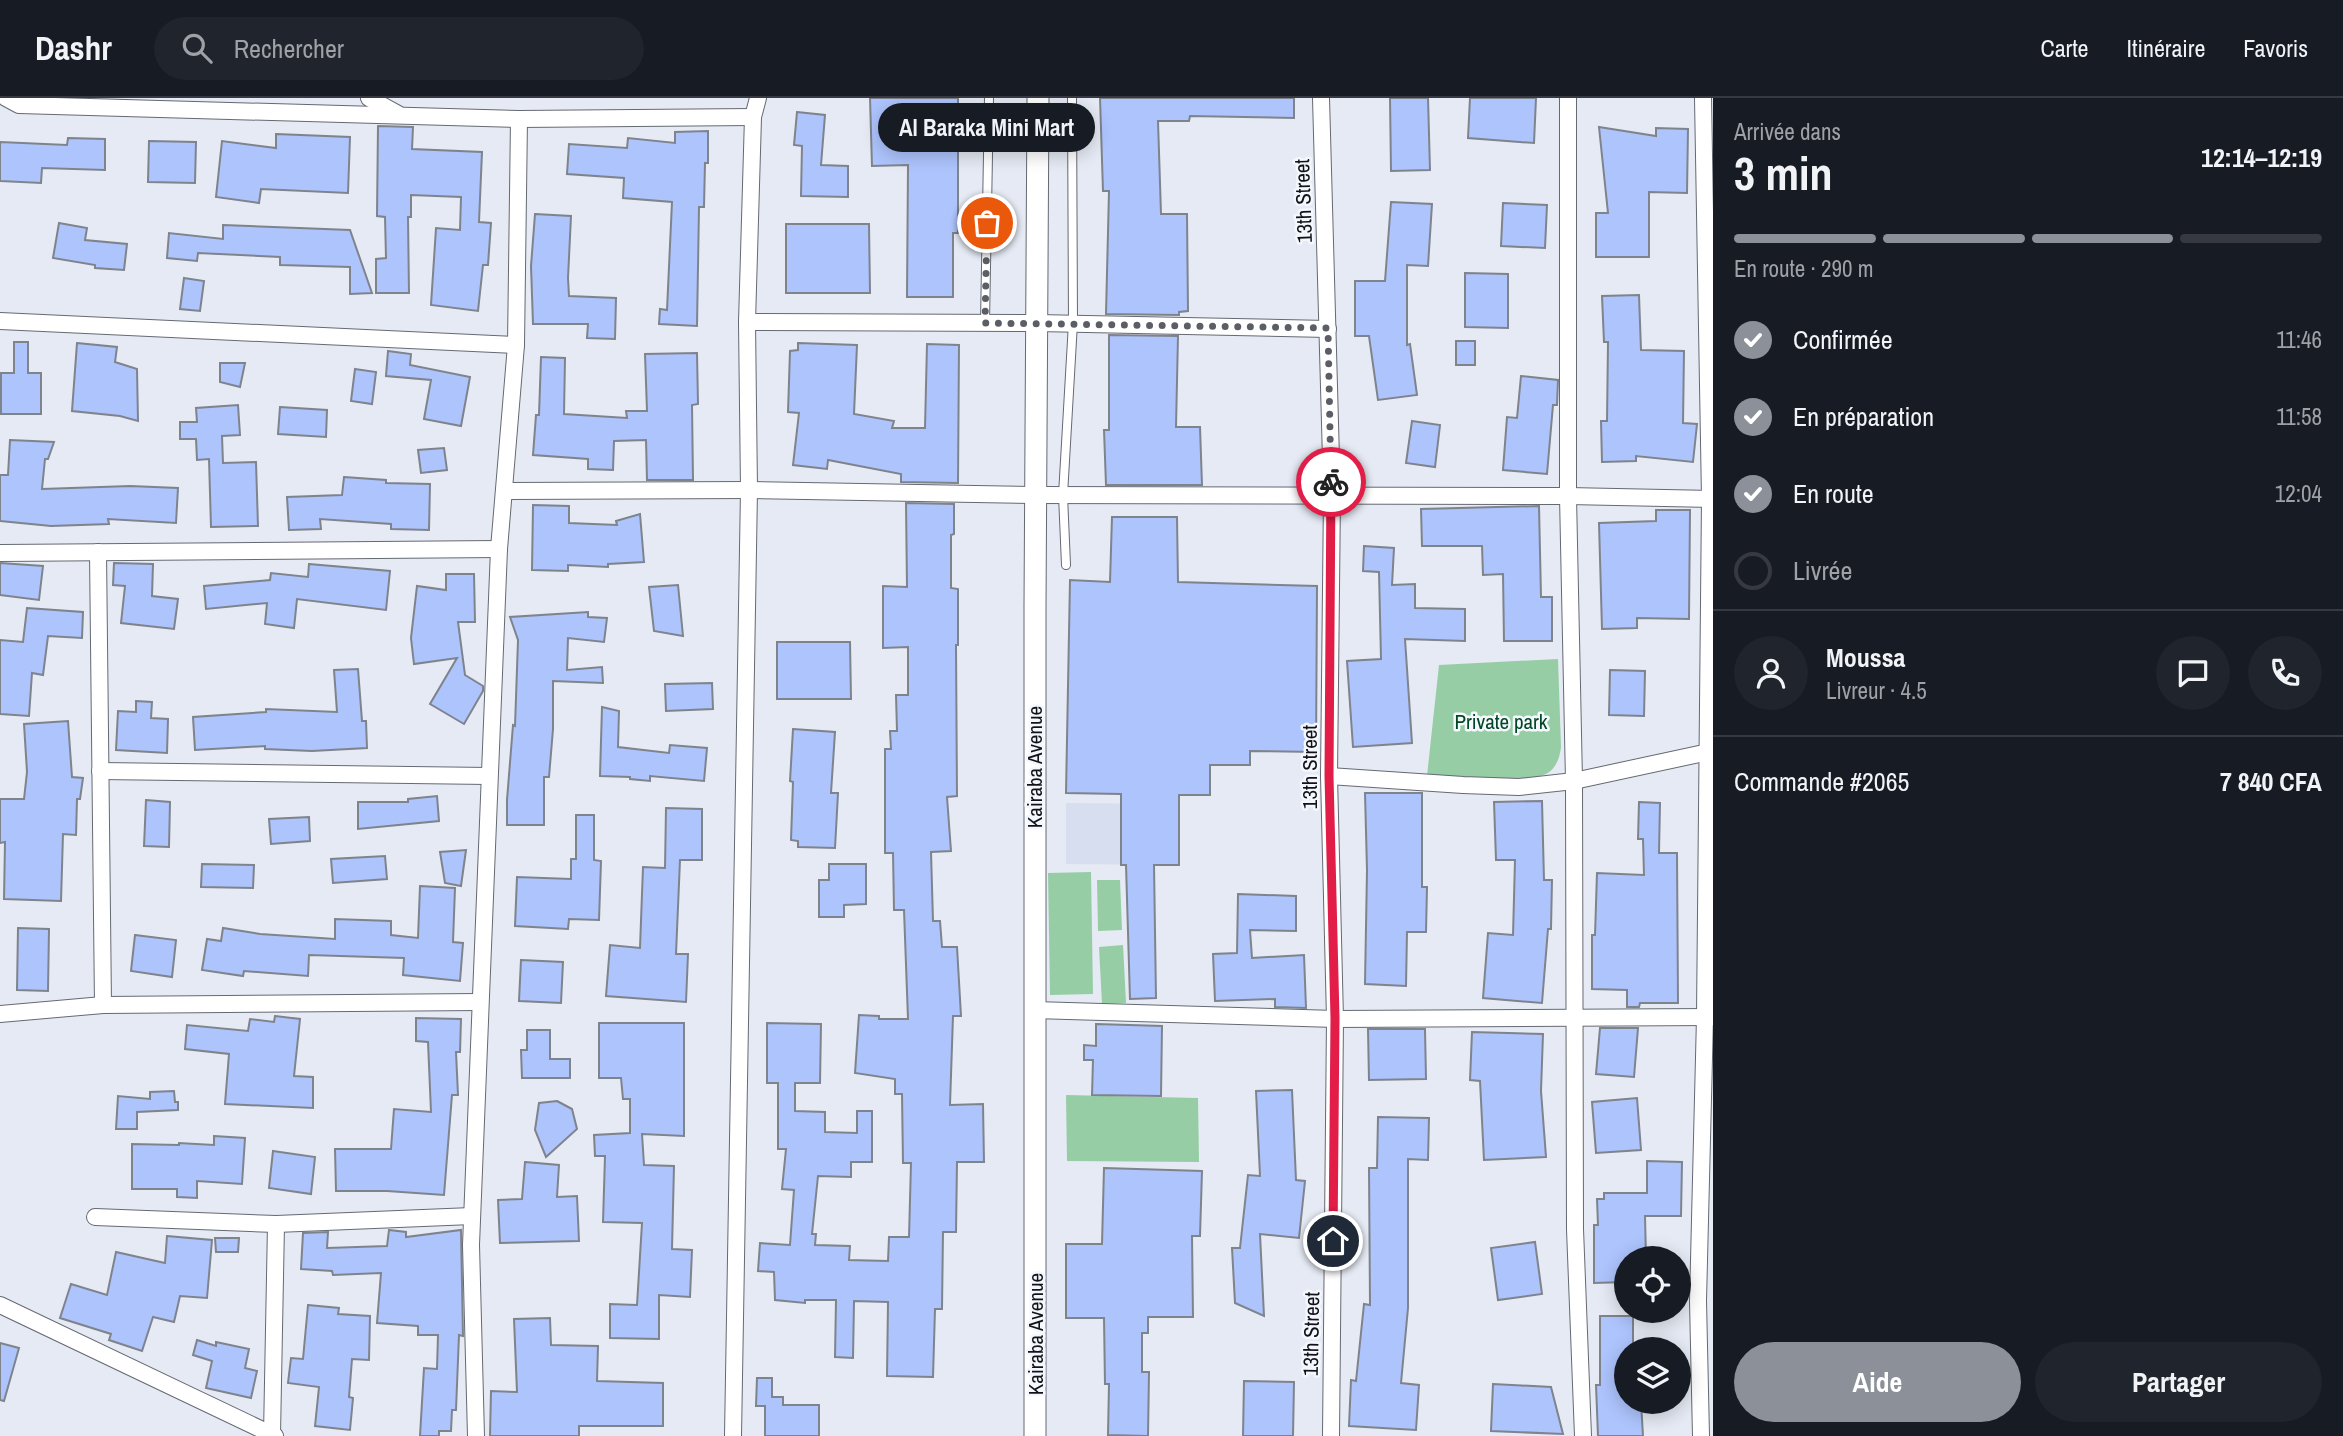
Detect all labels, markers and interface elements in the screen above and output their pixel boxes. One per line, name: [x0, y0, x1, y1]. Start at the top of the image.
search box: [154, 17, 644, 80]
text: Dashr: [35, 26, 112, 70]
icon: search: [178, 29, 216, 67]
text: Rechercher: [234, 31, 344, 66]
text: Carte: [2040, 32, 2089, 64]
text: Itinéraire: [2127, 32, 2205, 64]
text: Favoris: [2243, 32, 2308, 64]
callout: Al Baraka Mini Mart: [878, 104, 1096, 153]
text: Al Baraka Mini Mart: [899, 112, 1074, 143]
text: Arrivée dans: [1734, 116, 1841, 147]
text: 12:14–12:19: [2201, 140, 2322, 175]
text: 3 min: [1734, 142, 1833, 204]
street label: 13th Street: [1287, 158, 1319, 244]
pin: [957, 193, 1017, 253]
icon: bag: [968, 204, 1006, 242]
text: En route · 290 m: [1734, 253, 1873, 284]
icon: check: [1734, 321, 1772, 359]
text: Confirmée: [1793, 322, 1893, 357]
text: 11:46: [2276, 324, 2322, 355]
icon: check: [1734, 398, 1772, 436]
text: En préparation: [1793, 399, 1934, 434]
text: 11:58: [2276, 401, 2322, 432]
courier: [1296, 447, 1366, 517]
icon: bike: [1312, 463, 1350, 501]
icon: check: [1734, 475, 1772, 513]
text: En route: [1793, 476, 1874, 511]
text: 12:04: [2275, 478, 2322, 509]
text: Livrée: [1793, 553, 1852, 588]
button: person: [1734, 636, 1808, 710]
button: chat: [2156, 636, 2230, 710]
button: phone: [2248, 636, 2322, 710]
text: Moussa: [1826, 640, 1905, 675]
text: Livreur · 4.5: [1826, 675, 1927, 706]
street label: Kairaba Avenue: [1020, 706, 1049, 828]
park label: Private park: [1455, 707, 1548, 736]
street label: 13th Street: [1295, 725, 1324, 809]
text: Commande #2065: [1734, 764, 1909, 799]
text: 7 840 CFA: [2220, 764, 2322, 799]
pin: [1303, 1211, 1363, 1271]
icon: home: [1314, 1222, 1352, 1260]
map controls: [1614, 1246, 1691, 1414]
button: locate: [1614, 1246, 1691, 1323]
street label: Kairaba Avenue: [1021, 1273, 1050, 1395]
street label: 13th Street: [1296, 1291, 1326, 1376]
button: layers: [1614, 1337, 1691, 1414]
button: Aide: [1734, 1342, 2021, 1422]
button: Partager: [2035, 1342, 2322, 1422]

